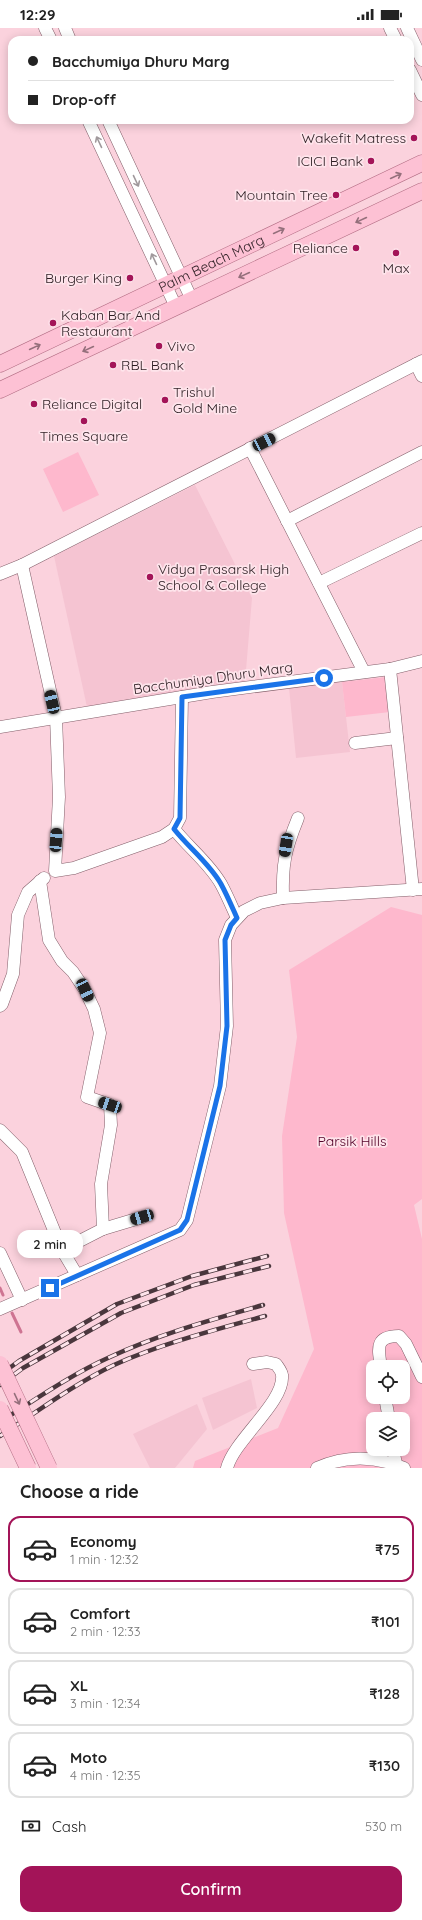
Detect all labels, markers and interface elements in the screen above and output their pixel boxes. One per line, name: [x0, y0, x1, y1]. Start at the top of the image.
text: 12:29: [20, 5, 56, 24]
text: Bacchumiya Dhuru Marg: [52, 52, 230, 71]
text: Drop-off: [52, 90, 116, 109]
place label: Wakefit Matress: [302, 129, 406, 147]
marker: Wakefit Matress: [409, 133, 419, 143]
one-way arrow: [95, 136, 102, 148]
place label: ICICI Bank: [297, 152, 363, 170]
marker: ICICI Bank: [366, 156, 376, 166]
one-way arrow: [390, 172, 402, 179]
one-way arrow: [133, 174, 140, 186]
place label: Mountain Tree: [235, 186, 328, 204]
marker: Mountain Tree: [331, 190, 341, 200]
one-way arrow: [356, 217, 368, 224]
one-way arrow: [273, 227, 285, 234]
street label: Palm Beach Marg: [155, 230, 267, 296]
place label: Reliance: [293, 239, 348, 257]
marker: Reliance: [351, 243, 361, 253]
marker: Max: [391, 248, 401, 258]
one-way arrow: [150, 254, 157, 266]
place label: Max: [383, 259, 410, 277]
place label: Burger King: [45, 269, 122, 287]
one-way arrow: [238, 272, 250, 279]
marker: Burger King: [125, 273, 135, 283]
place label: Kaban Bar And Restaurant: [61, 306, 160, 340]
marker: Kaban Bar And Restaurant: [48, 318, 58, 328]
place label: Vivo: [167, 337, 195, 355]
marker: Vivo: [154, 341, 164, 351]
one-way arrow: [29, 343, 41, 350]
one-way arrow: [83, 346, 95, 353]
place label: RBL Bank: [121, 356, 184, 374]
marker: RBL Bank: [108, 360, 118, 370]
place label: Trishul Gold Mine: [173, 383, 237, 417]
place label: Reliance Digital: [42, 395, 142, 413]
marker: Trishul Gold Mine: [160, 395, 170, 405]
marker: Reliance Digital: [29, 399, 39, 409]
marker: Times Square: [79, 416, 89, 426]
place label: Times Square: [40, 427, 128, 445]
car: [251, 431, 277, 453]
place label: Vidya Prasarsk High School & College: [158, 560, 289, 594]
marker: Vidya Prasarsk High School & College: [145, 572, 155, 582]
street label: Bacchumiya Dhuru Marg: [132, 658, 294, 698]
route start: [315, 669, 333, 687]
car: [43, 689, 61, 715]
car: [49, 828, 63, 852]
car: [278, 832, 294, 858]
car: [74, 977, 96, 1003]
car: [97, 1096, 123, 1114]
park label: Parsik Hills: [317, 1132, 387, 1150]
car: [129, 1208, 155, 1226]
callout: 2 min: [17, 1230, 83, 1258]
text: 2 min: [33, 1236, 67, 1252]
route end: [41, 1279, 59, 1297]
map controls: [366, 1360, 410, 1456]
button: locate: [366, 1360, 410, 1404]
one-way arrow: [14, 1393, 21, 1405]
button: layers: [366, 1412, 410, 1456]
text: Choose a ride: [20, 1480, 139, 1503]
icon: car: [22, 1531, 58, 1567]
text: Economy: [70, 1532, 137, 1551]
text: ₹75: [375, 1540, 400, 1559]
text: 1 min · 12:32: [70, 1551, 139, 1567]
icon: car: [22, 1603, 58, 1639]
text: Comfort: [70, 1604, 131, 1623]
text: ₹101: [371, 1612, 400, 1631]
text: 2 min · 12:33: [70, 1623, 141, 1639]
icon: car: [22, 1675, 58, 1711]
text: XL: [70, 1676, 88, 1695]
text: ₹128: [369, 1684, 400, 1703]
text: 3 min · 12:34: [70, 1695, 140, 1711]
icon: car: [22, 1747, 58, 1783]
text: Moto: [70, 1748, 107, 1767]
text: ₹130: [369, 1756, 400, 1775]
text: 4 min · 12:35: [70, 1767, 141, 1783]
icon: cash: [20, 1815, 42, 1837]
text: Cash: [52, 1817, 86, 1836]
text: 530 m: [365, 1818, 402, 1834]
button: Confirm: [20, 1866, 402, 1912]

